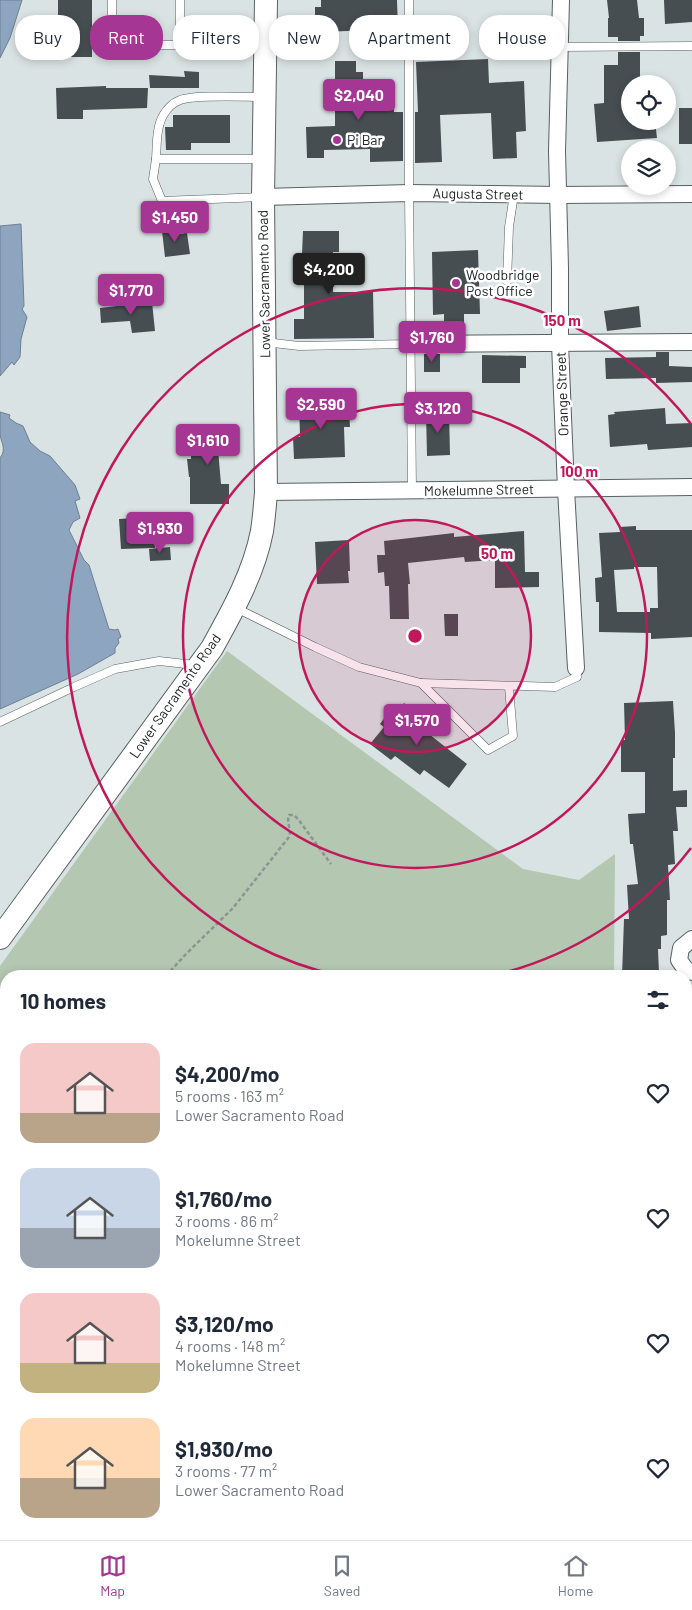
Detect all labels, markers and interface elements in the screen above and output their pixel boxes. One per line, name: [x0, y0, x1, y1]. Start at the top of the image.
chip: Buy: [15, 15, 80, 60]
chip: Rent: [90, 15, 163, 60]
chip: Filters: [173, 15, 259, 60]
chip: New: [269, 15, 339, 60]
chip: Apartment: [349, 15, 469, 60]
chip: House: [479, 15, 565, 60]
map controls: [621, 75, 676, 195]
button: locate: [621, 75, 676, 130]
pin: $2,040: [318, 78, 400, 121]
text: $2,040: [334, 85, 384, 104]
place label: Pi Bar: [347, 131, 383, 148]
marker: Pi Bar: [331, 134, 343, 146]
button: layers: [621, 140, 676, 195]
street label: Augusta Street: [432, 184, 524, 203]
pin: $1,450: [134, 200, 216, 243]
text: $1,450: [152, 207, 198, 226]
street label: Lower Sacramento Road: [254, 210, 273, 358]
pin: $4,200: [288, 252, 370, 295]
text: $4,200: [304, 259, 354, 278]
place label: Woodbridge Post Office: [466, 266, 539, 299]
pin: $1,770: [90, 274, 172, 316]
marker: Woodbridge Post Office: [450, 277, 462, 289]
text: $1,770: [109, 280, 153, 299]
text: 150 m: [543, 311, 581, 329]
pin: $1,760: [391, 320, 473, 363]
text: $1,760: [410, 327, 454, 346]
street label: Orange Street: [552, 352, 571, 437]
pin: $2,590: [280, 388, 362, 430]
pin: $3,120: [397, 392, 479, 434]
text: $2,590: [297, 394, 345, 413]
text: $3,120: [415, 398, 461, 417]
pin: $1,610: [167, 424, 249, 466]
text: $1,610: [187, 430, 229, 449]
text: 100 m: [560, 462, 598, 480]
street label: Mokelumne Street: [424, 480, 534, 499]
pin: $1,930: [119, 512, 201, 554]
text: $1,930: [137, 518, 183, 537]
text: 50 m: [481, 544, 513, 562]
centre of rings: [406, 627, 424, 645]
street label: Lower Sacramento Road: [125, 630, 224, 761]
pin: $1,570: [376, 704, 458, 746]
text: $1,570: [395, 710, 439, 729]
icon: filters: [644, 986, 672, 1014]
text: 10 homes: [20, 988, 106, 1013]
text: $4,200/mo: [175, 1061, 279, 1086]
icon: home: [60, 1063, 120, 1123]
icon: heart: [644, 1079, 672, 1107]
text: 5 rooms · 163 m²: [175, 1086, 284, 1105]
text: Lower Sacramento Road: [175, 1105, 344, 1124]
text: $1,760/mo: [175, 1186, 272, 1211]
icon: home: [60, 1188, 120, 1248]
icon: heart: [644, 1204, 672, 1232]
text: 3 rooms · 86 m²: [175, 1211, 279, 1230]
text: Mokelumne Street: [175, 1230, 301, 1249]
text: $3,120/mo: [175, 1311, 274, 1336]
icon: home: [60, 1313, 120, 1373]
icon: heart: [644, 1329, 672, 1357]
text: 4 rooms · 148 m²: [175, 1336, 285, 1355]
text: Mokelumne Street: [175, 1355, 301, 1374]
text: $1,930/mo: [175, 1436, 273, 1461]
icon: home: [60, 1438, 120, 1498]
icon: heart: [644, 1454, 672, 1482]
text: 3 rooms · 77 m²: [175, 1461, 277, 1480]
text: Lower Sacramento Road: [175, 1480, 344, 1499]
tab: Map: [99, 1552, 127, 1599]
tab: Saved: [324, 1552, 361, 1599]
tab: Home: [558, 1552, 593, 1599]

